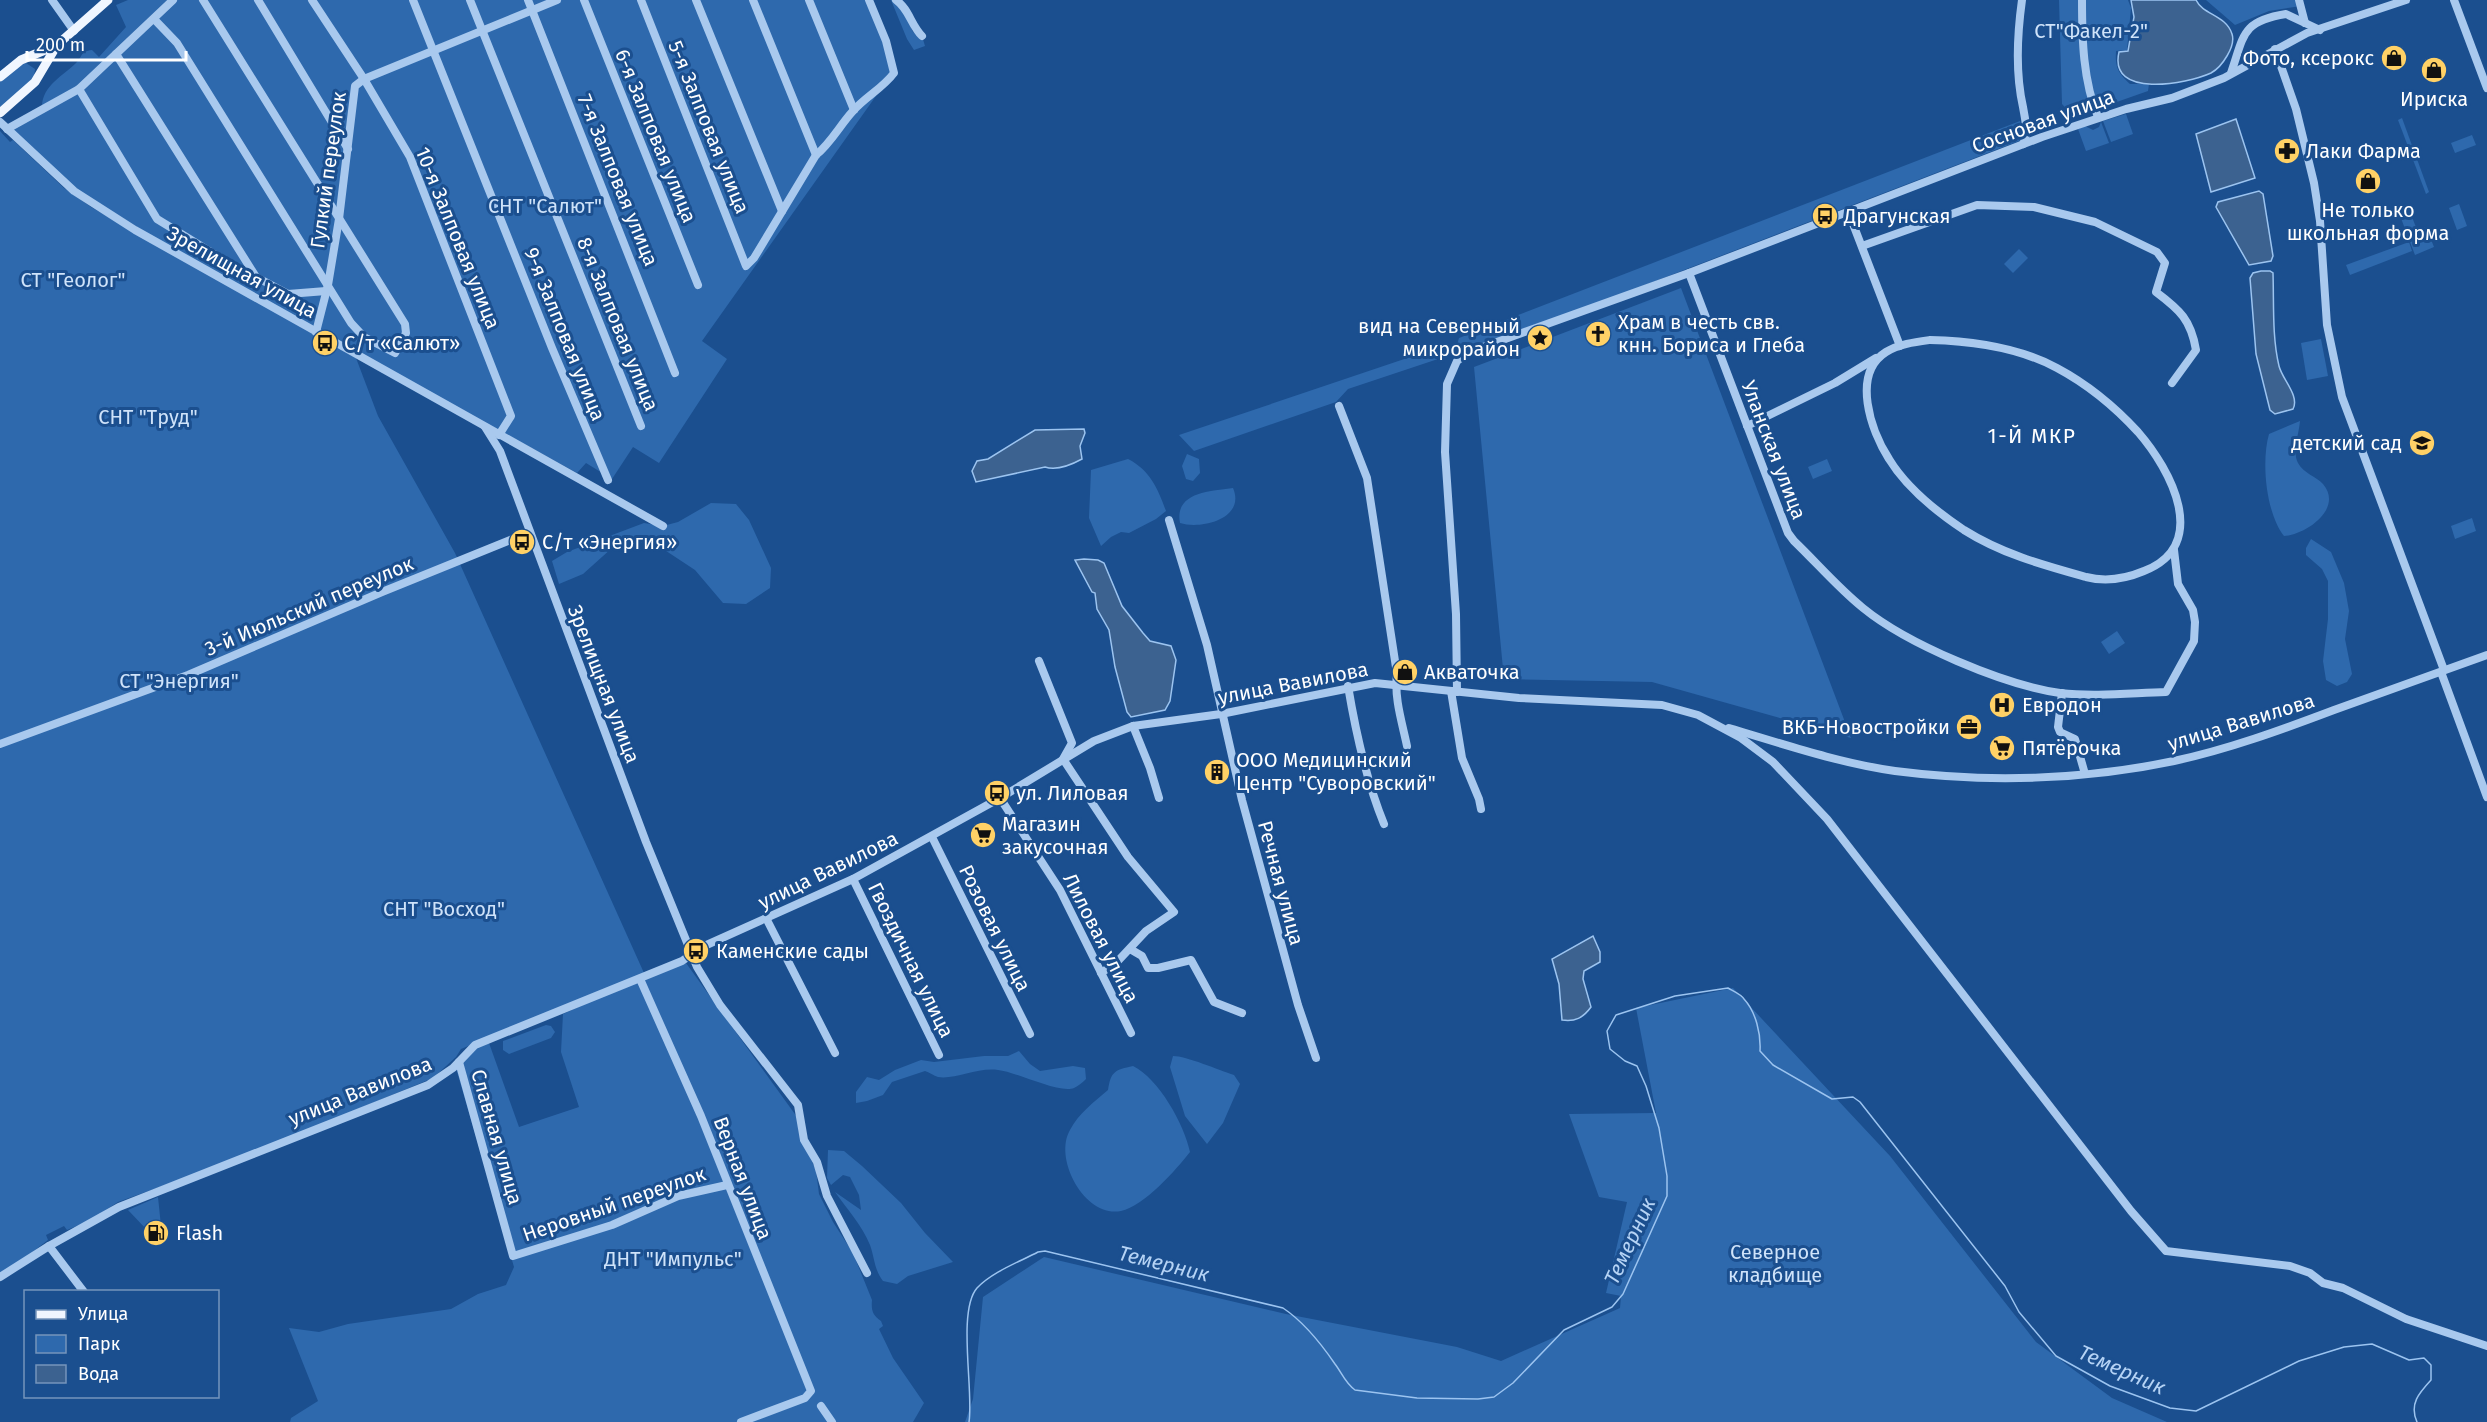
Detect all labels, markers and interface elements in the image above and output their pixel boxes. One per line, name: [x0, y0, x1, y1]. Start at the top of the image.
park label: СТ"Факел-2": [2034, 19, 2148, 43]
scale bar: [27, 24, 186, 62]
text: 200 m: [36, 34, 85, 56]
street label: 5-я Залповая улица: [663, 37, 755, 217]
shop icon: Фото, ксерокс: [2379, 43, 2409, 73]
street label: 6-я Залповая улица: [610, 46, 702, 226]
place label: Фото, ксерокс: [2243, 46, 2374, 70]
shop icon: Ириска: [2419, 55, 2449, 85]
street label: Сосновая улица: [1969, 84, 2117, 158]
place label: Ириска: [2400, 87, 2468, 111]
street label: Гулкий переулок: [305, 89, 351, 250]
street label: 7-я Залповая улица: [573, 91, 663, 269]
pharmacy icon: Лаки Фарма: [2272, 136, 2302, 166]
place label: Лаки Фарма: [2306, 139, 2421, 163]
street label: 10-я Залповая улица: [410, 143, 506, 333]
shop icon: Не только школьная форма: [2353, 166, 2383, 196]
park label: СНТ "Салют": [488, 194, 602, 218]
place label: Не только школьная форма: [2287, 198, 2449, 245]
bus stop icon: Драгунская: [1810, 201, 1840, 231]
place label: Драгунская: [1843, 204, 1951, 228]
street label: Зрелищная улица: [163, 221, 321, 323]
street label: 8-я Залповая улица: [572, 234, 664, 414]
street label: 9-я Залповая улица: [519, 244, 611, 424]
park label: СТ "Геолог": [21, 268, 126, 292]
place label: Храм в честь свв. кнн. Бориса и Глеба: [1618, 310, 1805, 357]
place label: вид на Северный микрорайон: [1358, 314, 1520, 361]
church icon: Храм в честь свв. кнн. Бориса и Глеба: [1583, 319, 1613, 349]
place icon: вид на Северный микрорайон: [1525, 323, 1555, 353]
bus stop icon: С/т «Салют»: [310, 328, 340, 358]
place label: С/т «Салют»: [344, 331, 460, 355]
street label: Уланская улица: [1737, 377, 1811, 523]
park label: СНТ "Труд": [98, 405, 198, 429]
district label: 1-Й МКР: [1988, 423, 2076, 449]
school or university icon: детский сад: [2407, 428, 2437, 458]
place label: детский сад: [2291, 431, 2402, 455]
bus stop icon: С/т «Энергия»: [507, 527, 537, 557]
place label: С/т «Энергия»: [542, 530, 677, 554]
street label: 3-й Июльский переулок: [201, 551, 417, 661]
street label: Зрелищная улица: [563, 602, 645, 766]
street label: улица Вавилова: [1216, 657, 1370, 709]
shop icon: Акваточка: [1390, 657, 1420, 687]
place label: Акваточка: [1424, 660, 1520, 684]
park label: СТ "Энергия": [119, 669, 239, 693]
street label: улица Вавилова: [2165, 688, 2317, 756]
hospital icon: Евродон: [1987, 690, 2017, 720]
place label: Евродон: [2022, 693, 2102, 717]
office icon: ВКБ-Новостройки: [1954, 712, 1984, 742]
place label: ВКБ-Новостройки: [1782, 715, 1950, 739]
supermarket icon: Пятёрочка: [1987, 733, 2017, 763]
place label: Пятёрочка: [2022, 736, 2122, 760]
place label: ООО Медицинский Центр "Суворовский": [1236, 748, 1436, 795]
building icon: ООО Медицинский Центр "Суворовский": [1202, 757, 1232, 787]
bus stop icon: ул. Лиловая: [982, 778, 1012, 808]
place label: ул. Лиловая: [1016, 781, 1129, 805]
place label: Магазин закусочная: [1002, 812, 1108, 859]
street label: Речная улица: [1253, 818, 1309, 948]
supermarket icon: Магазин закусочная: [968, 820, 998, 850]
street label: улица Вавилова: [754, 826, 902, 914]
street label: Розовая улица: [954, 861, 1036, 995]
street label: Лиловая улица: [1058, 869, 1144, 1007]
street label: Гвоздичная улица: [863, 878, 959, 1042]
park label: СНТ "Восход": [383, 897, 505, 921]
bus stop icon: Каменские сады: [681, 936, 711, 966]
place label: Каменские сады: [716, 939, 869, 963]
street label: улица Вавилова: [285, 1051, 435, 1131]
street label: Славная улица: [466, 1067, 528, 1207]
street label: Верная улица: [709, 1113, 777, 1243]
street label: Неровный переулок: [519, 1161, 709, 1247]
water label: Темерник: [1599, 1193, 1661, 1289]
fuel station icon: Flash: [141, 1218, 171, 1248]
place label: Flash: [176, 1221, 223, 1245]
water label: Темерник: [1116, 1240, 1212, 1288]
park label: Северное кладбище: [1728, 1240, 1822, 1287]
park label: ДНТ "Импульс": [603, 1247, 742, 1271]
legend: [24, 1290, 219, 1398]
text: Улица: [78, 1303, 128, 1325]
text: Парк: [78, 1333, 121, 1355]
water label: Темерник: [2074, 1339, 2170, 1401]
text: Вода: [78, 1363, 119, 1385]

